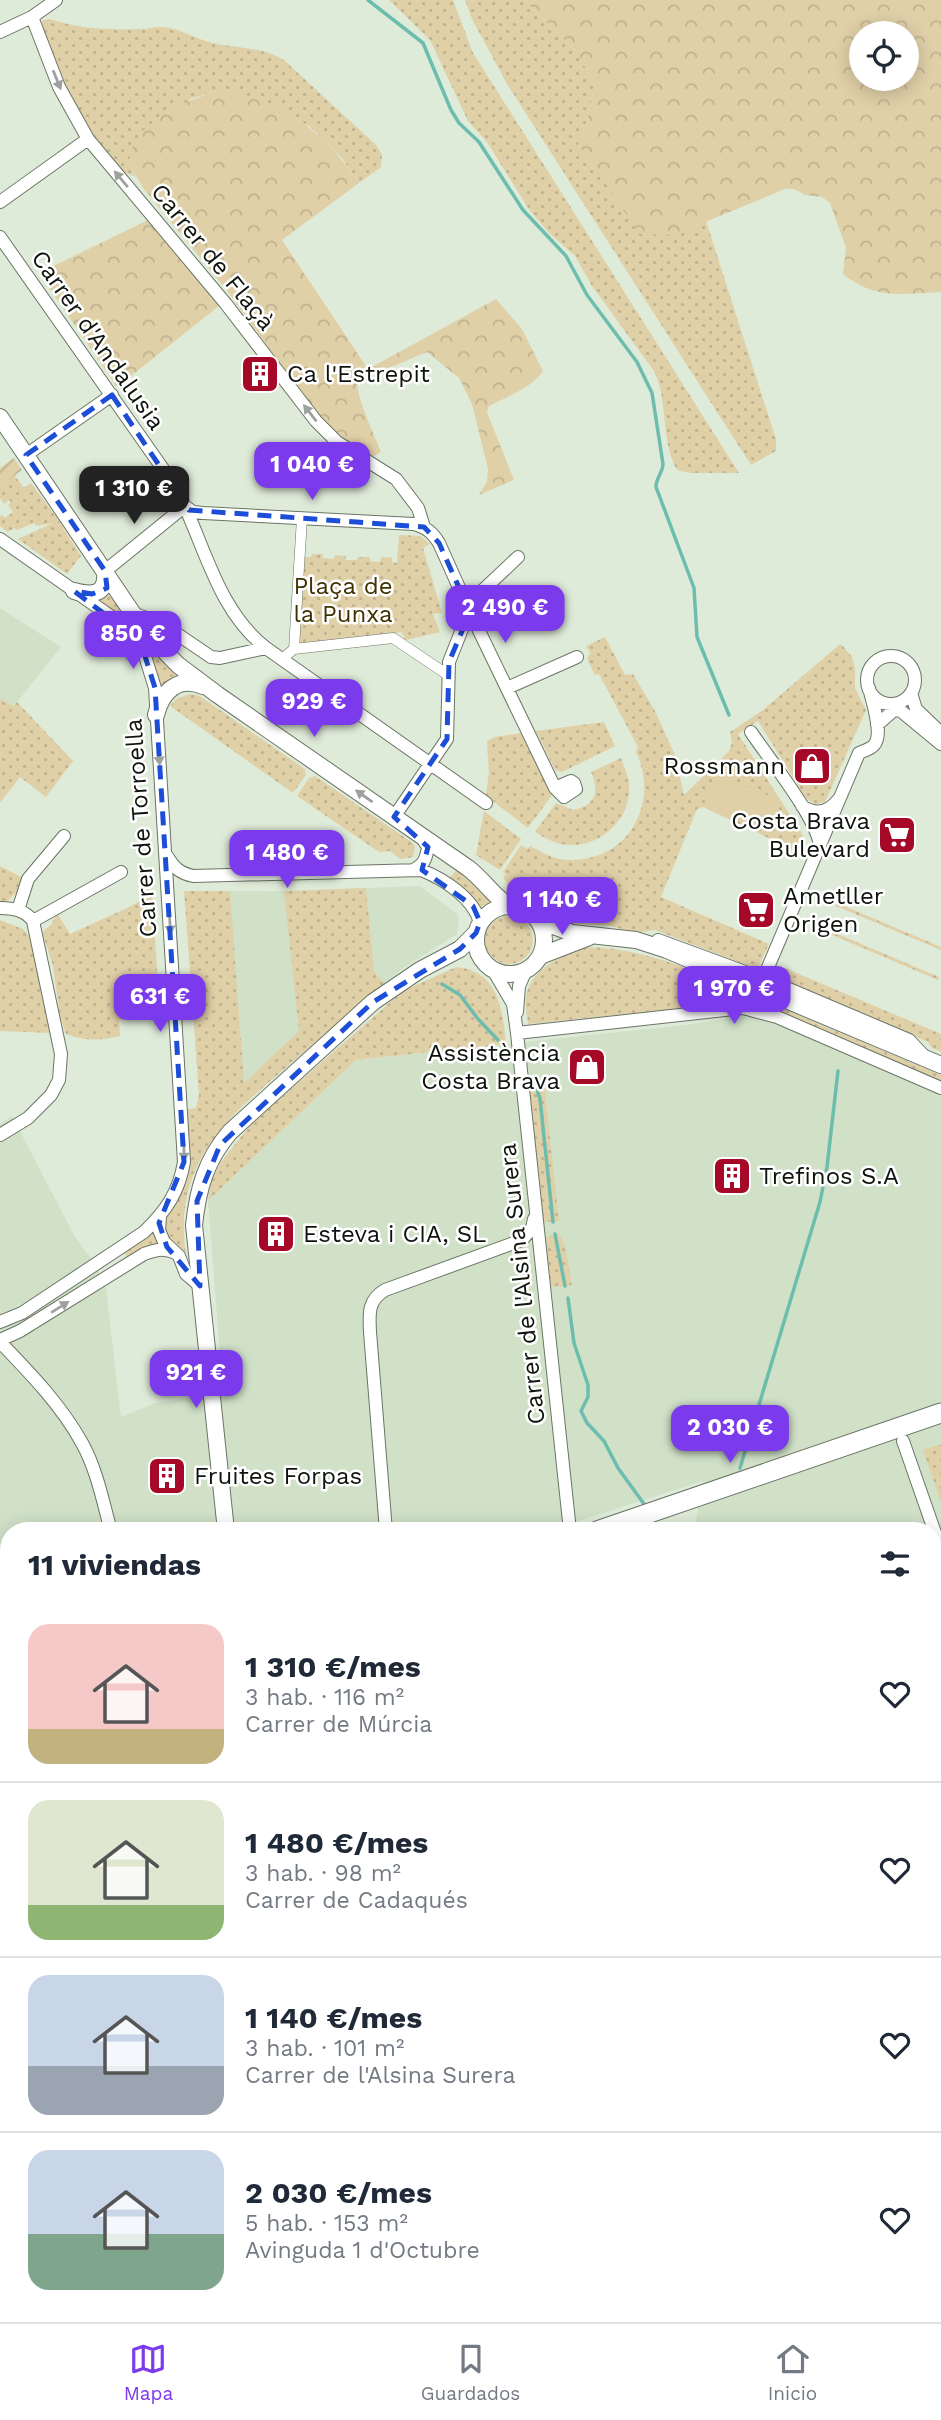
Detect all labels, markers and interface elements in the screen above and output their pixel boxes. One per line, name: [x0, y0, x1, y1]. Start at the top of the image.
map controls: [849, 21, 919, 91]
button: locate: [849, 21, 919, 91]
one-way arrow: [51, 69, 62, 90]
one-way arrow: [114, 170, 129, 187]
street label: Carrer de Flaçà: [145, 178, 281, 336]
street label: Carrer d'Andalusia: [25, 245, 171, 435]
building icon: Ca l'Estrepit: [239, 353, 281, 395]
place label: Ca l'Estrepit: [287, 360, 430, 388]
one-way arrow: [302, 405, 317, 423]
pin: 1 040 €: [247, 442, 377, 502]
text: 1 040 €: [270, 451, 354, 478]
pin: 1 310 €: [69, 466, 199, 526]
text: 1 310 €: [95, 475, 173, 502]
park label: Plaça de la Punxa: [293, 572, 393, 628]
pin: 2 490 €: [440, 586, 570, 645]
text: 2 490 €: [462, 594, 548, 621]
pin: 850 €: [84, 612, 182, 671]
text: 850 €: [100, 620, 166, 647]
pin: 929 €: [265, 680, 363, 739]
text: 929 €: [282, 688, 346, 715]
street label: Carrer de Torroella: [119, 718, 163, 938]
one-way arrow: [154, 744, 165, 766]
shop icon: Rossmann: [791, 745, 833, 787]
place label: Rossmann: [664, 752, 785, 780]
one-way arrow: [355, 789, 373, 803]
place label: Costa Brava Bulevard: [731, 807, 870, 863]
supermarket icon: Costa Brava Bulevard: [876, 814, 918, 856]
pin: 1 480 €: [222, 830, 352, 890]
text: 1 480 €: [245, 839, 329, 866]
pin: 1 140 €: [497, 878, 627, 937]
place label: Ametller Origen: [783, 882, 884, 938]
text: 1 140 €: [523, 886, 601, 913]
supermarket icon: Ametller Origen: [735, 889, 777, 931]
one-way arrow: [164, 913, 175, 935]
pin: 1 970 €: [669, 967, 799, 1026]
pin: 631 €: [111, 974, 209, 1034]
text: 1 970 €: [694, 975, 774, 1002]
text: 631 €: [130, 983, 190, 1010]
place label: Assistència Costa Brava: [421, 1039, 560, 1095]
shop icon: Assistència Costa Brava: [566, 1046, 608, 1088]
one-way arrow: [178, 1140, 190, 1162]
street label: Carrer de l'Alsina Surera: [493, 1142, 551, 1426]
building icon: Trefinos S.A: [711, 1155, 753, 1197]
place label: Trefinos S.A: [759, 1162, 899, 1190]
building icon: Esteva i CIA, SL: [255, 1213, 297, 1255]
place label: Esteva i CIA, SL: [303, 1220, 486, 1248]
one-way arrow: [50, 1300, 69, 1313]
pin: 921 €: [147, 1350, 245, 1410]
text: 921 €: [166, 1359, 226, 1386]
pin: 2 030 €: [665, 1406, 795, 1465]
text: 2 030 €: [687, 1414, 773, 1441]
building icon: Fruites Forpas: [146, 1455, 188, 1497]
place label: Fruites Forpas: [194, 1462, 362, 1490]
icon: filters: [876, 1545, 914, 1583]
text: 11 viviendas: [28, 1547, 201, 1582]
text: 1 310 €/mes: [245, 1649, 421, 1684]
icon: home: [84, 1652, 168, 1736]
icon: heart: [876, 1675, 914, 1713]
text: 3 hab. · 116 m²: [245, 1684, 404, 1711]
text: Carrer de Múrcia: [245, 1711, 432, 1738]
text: 1 480 €/mes: [245, 1825, 428, 1860]
icon: home: [84, 1828, 168, 1912]
icon: heart: [876, 1851, 914, 1889]
text: 3 hab. · 98 m²: [245, 1860, 401, 1887]
text: Carrer de Cadaqués: [245, 1887, 468, 1914]
text: 1 140 €/mes: [245, 2000, 422, 2035]
icon: home: [84, 2003, 168, 2087]
icon: heart: [876, 2026, 914, 2064]
text: 3 hab. · 101 m²: [245, 2035, 404, 2062]
text: Carrer de l'Alsina Surera: [245, 2062, 515, 2089]
text: 2 030 €/mes: [245, 2175, 432, 2210]
icon: home: [84, 2178, 168, 2262]
icon: heart: [876, 2201, 914, 2239]
text: 5 hab. · 153 m²: [245, 2210, 408, 2237]
text: Avinguda 1 d'Octubre: [245, 2237, 480, 2264]
tab: Mapa: [124, 2340, 173, 2405]
tab: Guardados: [421, 2340, 520, 2405]
tab: Inicio: [768, 2340, 817, 2405]

